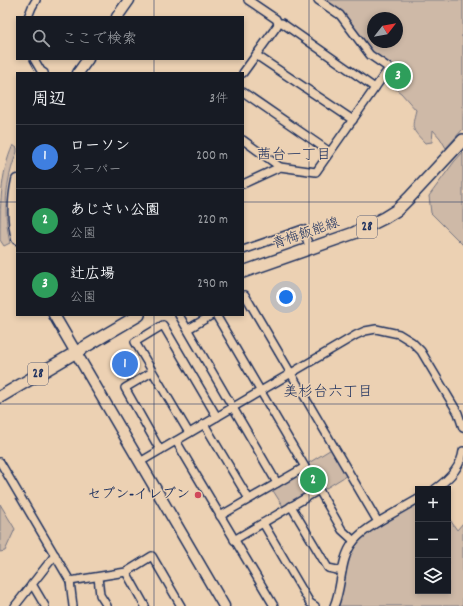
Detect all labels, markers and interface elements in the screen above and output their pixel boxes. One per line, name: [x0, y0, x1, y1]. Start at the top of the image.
north arrow: [367, 12, 403, 48]
search box: [16, 16, 244, 60]
icon: search: [30, 27, 52, 49]
text: ここで検索: [62, 29, 137, 51]
pin: 3: [385, 61, 411, 91]
text: 周辺: [32, 89, 66, 113]
text: 3件: [209, 90, 228, 109]
text: ローソン: [70, 136, 130, 158]
district label: 茜台一丁目: [256, 145, 332, 167]
text: 1: [44, 147, 46, 166]
text: 200 m: [196, 147, 228, 166]
text: スーパー: [70, 161, 121, 180]
text: あじさい公園: [70, 200, 160, 222]
text: 2: [42, 211, 48, 230]
text: 220 m: [198, 211, 228, 230]
street label: 青梅飯能線: [270, 213, 342, 255]
road number: 28: [357, 216, 377, 238]
text: 公園: [70, 225, 96, 244]
text: 辻広場: [70, 264, 115, 286]
text: 3: [42, 275, 48, 294]
text: 290 m: [197, 275, 228, 294]
your location: [276, 287, 296, 307]
text: 公園: [70, 289, 96, 308]
pin: 1: [112, 349, 138, 379]
road number: 28: [28, 363, 48, 385]
district label: 美杉台六丁目: [283, 382, 373, 404]
pin: 2: [300, 465, 326, 495]
place label: セブン-イレブン: [87, 485, 190, 505]
map controls: [415, 486, 451, 594]
button: +: [415, 486, 451, 522]
marker: セブン-イレブン: [193, 490, 203, 500]
button: −: [415, 522, 451, 558]
button: layers: [415, 558, 451, 594]

